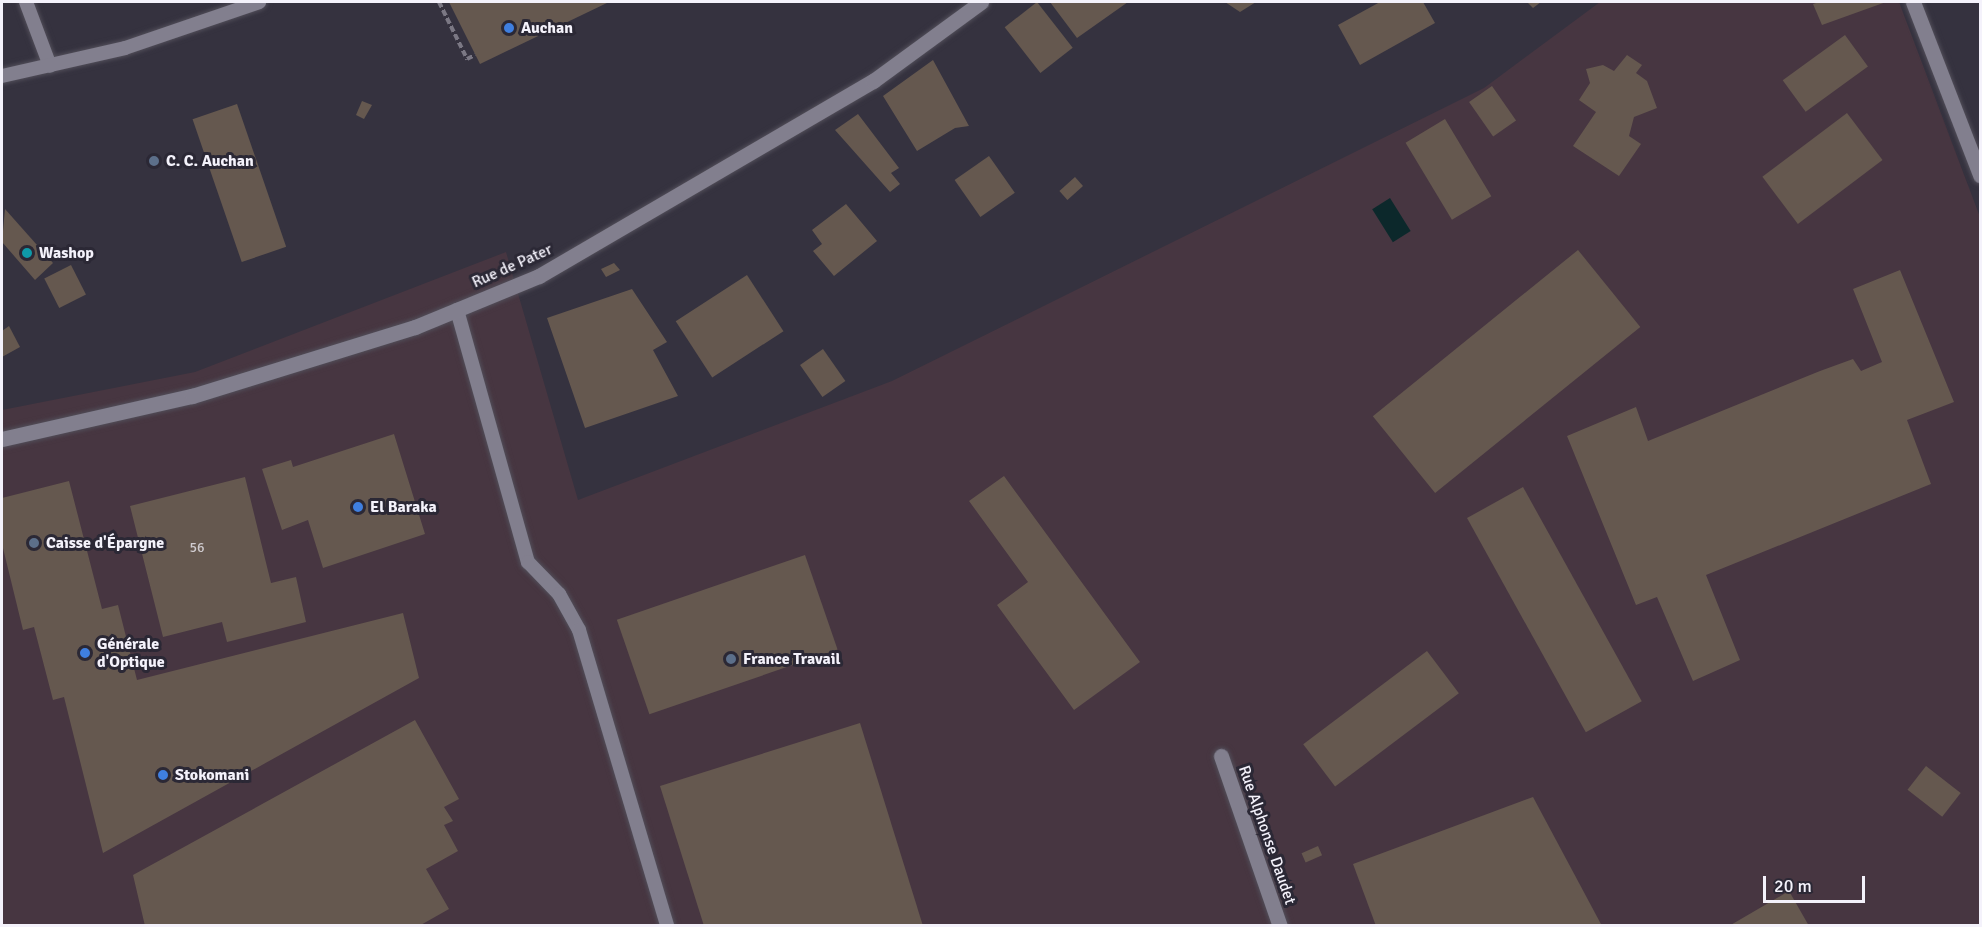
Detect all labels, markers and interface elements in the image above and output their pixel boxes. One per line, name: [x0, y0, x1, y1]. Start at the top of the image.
place label: Auchan: [521, 18, 573, 38]
marker: Auchan: [502, 21, 516, 35]
place label: C. C. Auchan: [166, 151, 254, 171]
marker: C. C. Auchan: [147, 154, 161, 168]
street label: Rue de Pater: [469, 240, 555, 292]
place label: Washop: [39, 243, 94, 263]
marker: Washop: [20, 246, 34, 260]
place label: El Baraka: [370, 497, 437, 517]
marker: El Baraka: [351, 500, 365, 514]
place label: Caisse d'Épargne: [46, 533, 164, 553]
marker: Caisse d'Épargne: [27, 536, 41, 550]
house number: 56: [189, 540, 205, 556]
place label: Générale d'Optique: [97, 634, 165, 672]
marker: Générale d'Optique: [78, 646, 92, 660]
place label: France Travail: [743, 649, 841, 669]
marker: France Travail: [724, 652, 738, 666]
street label: Rue Alphonse Daudet: [1234, 763, 1300, 907]
place label: Stokomani: [175, 765, 249, 785]
marker: Stokomani: [156, 768, 170, 782]
scale bar: [1766, 864, 1868, 902]
text: 20 m: [1774, 875, 1812, 897]

